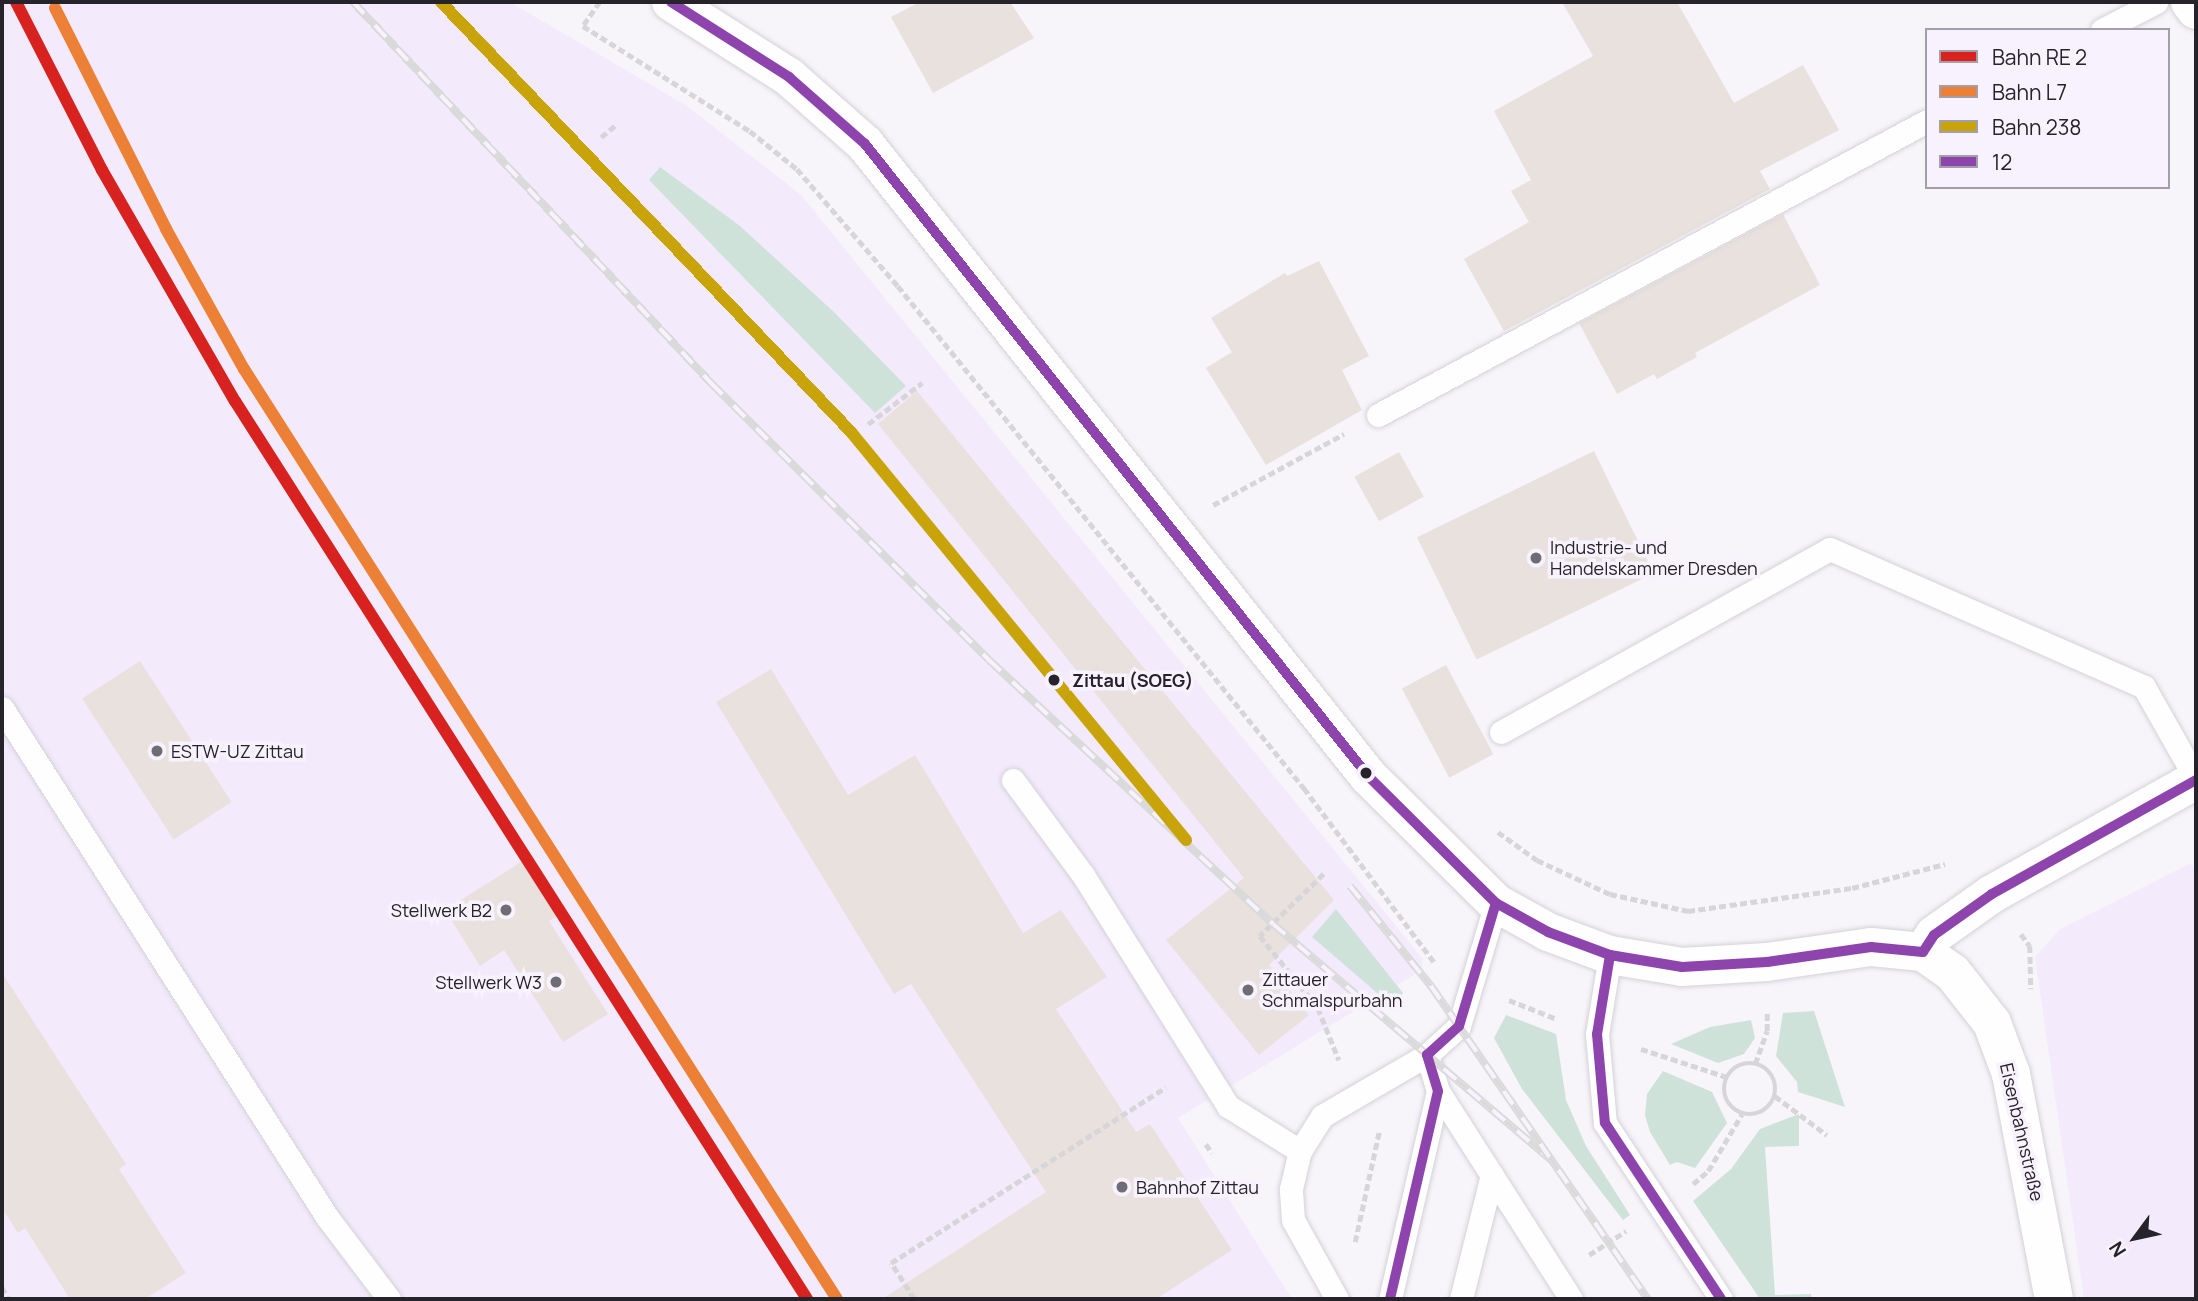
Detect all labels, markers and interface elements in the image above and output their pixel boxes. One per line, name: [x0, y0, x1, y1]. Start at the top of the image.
legend: [1925, 28, 2170, 189]
text: Bahn RE 2: [1992, 43, 2087, 71]
text: Bahn L7: [1992, 78, 2067, 106]
text: Bahn 238: [1992, 113, 2081, 141]
text: 12: [1992, 148, 2012, 176]
place label: Industrie- und Handelskammer Dresden: [1550, 537, 1758, 580]
marker: Industrie- und Handelskammer Dresden: [1528, 550, 1544, 566]
marker: Zittau (SOEG): [1042, 668, 1066, 692]
place label: Zittau (SOEG): [1072, 669, 1193, 691]
place label: ESTW-UZ Zittau: [171, 740, 304, 762]
marker: ESTW-UZ Zittau: [149, 743, 165, 759]
unlabelled marker: [1359, 766, 1373, 780]
place label: Stellwerk B2: [391, 899, 492, 921]
marker: Stellwerk B2: [498, 902, 514, 918]
place label: Zittauer Schmalspurbahn: [1262, 969, 1403, 1012]
place label: Stellwerk W3: [435, 971, 542, 993]
marker: Stellwerk W3: [548, 974, 564, 990]
marker: Zittauer Schmalspurbahn: [1240, 982, 1256, 998]
street label: Eisenbahnstraße: [1996, 1061, 2048, 1203]
place label: Bahnhof Zittau: [1136, 1176, 1259, 1198]
marker: Bahnhof Zittau: [1114, 1179, 1130, 1195]
north arrow: [2100, 1203, 2170, 1273]
text: N: [2103, 1237, 2132, 1262]

